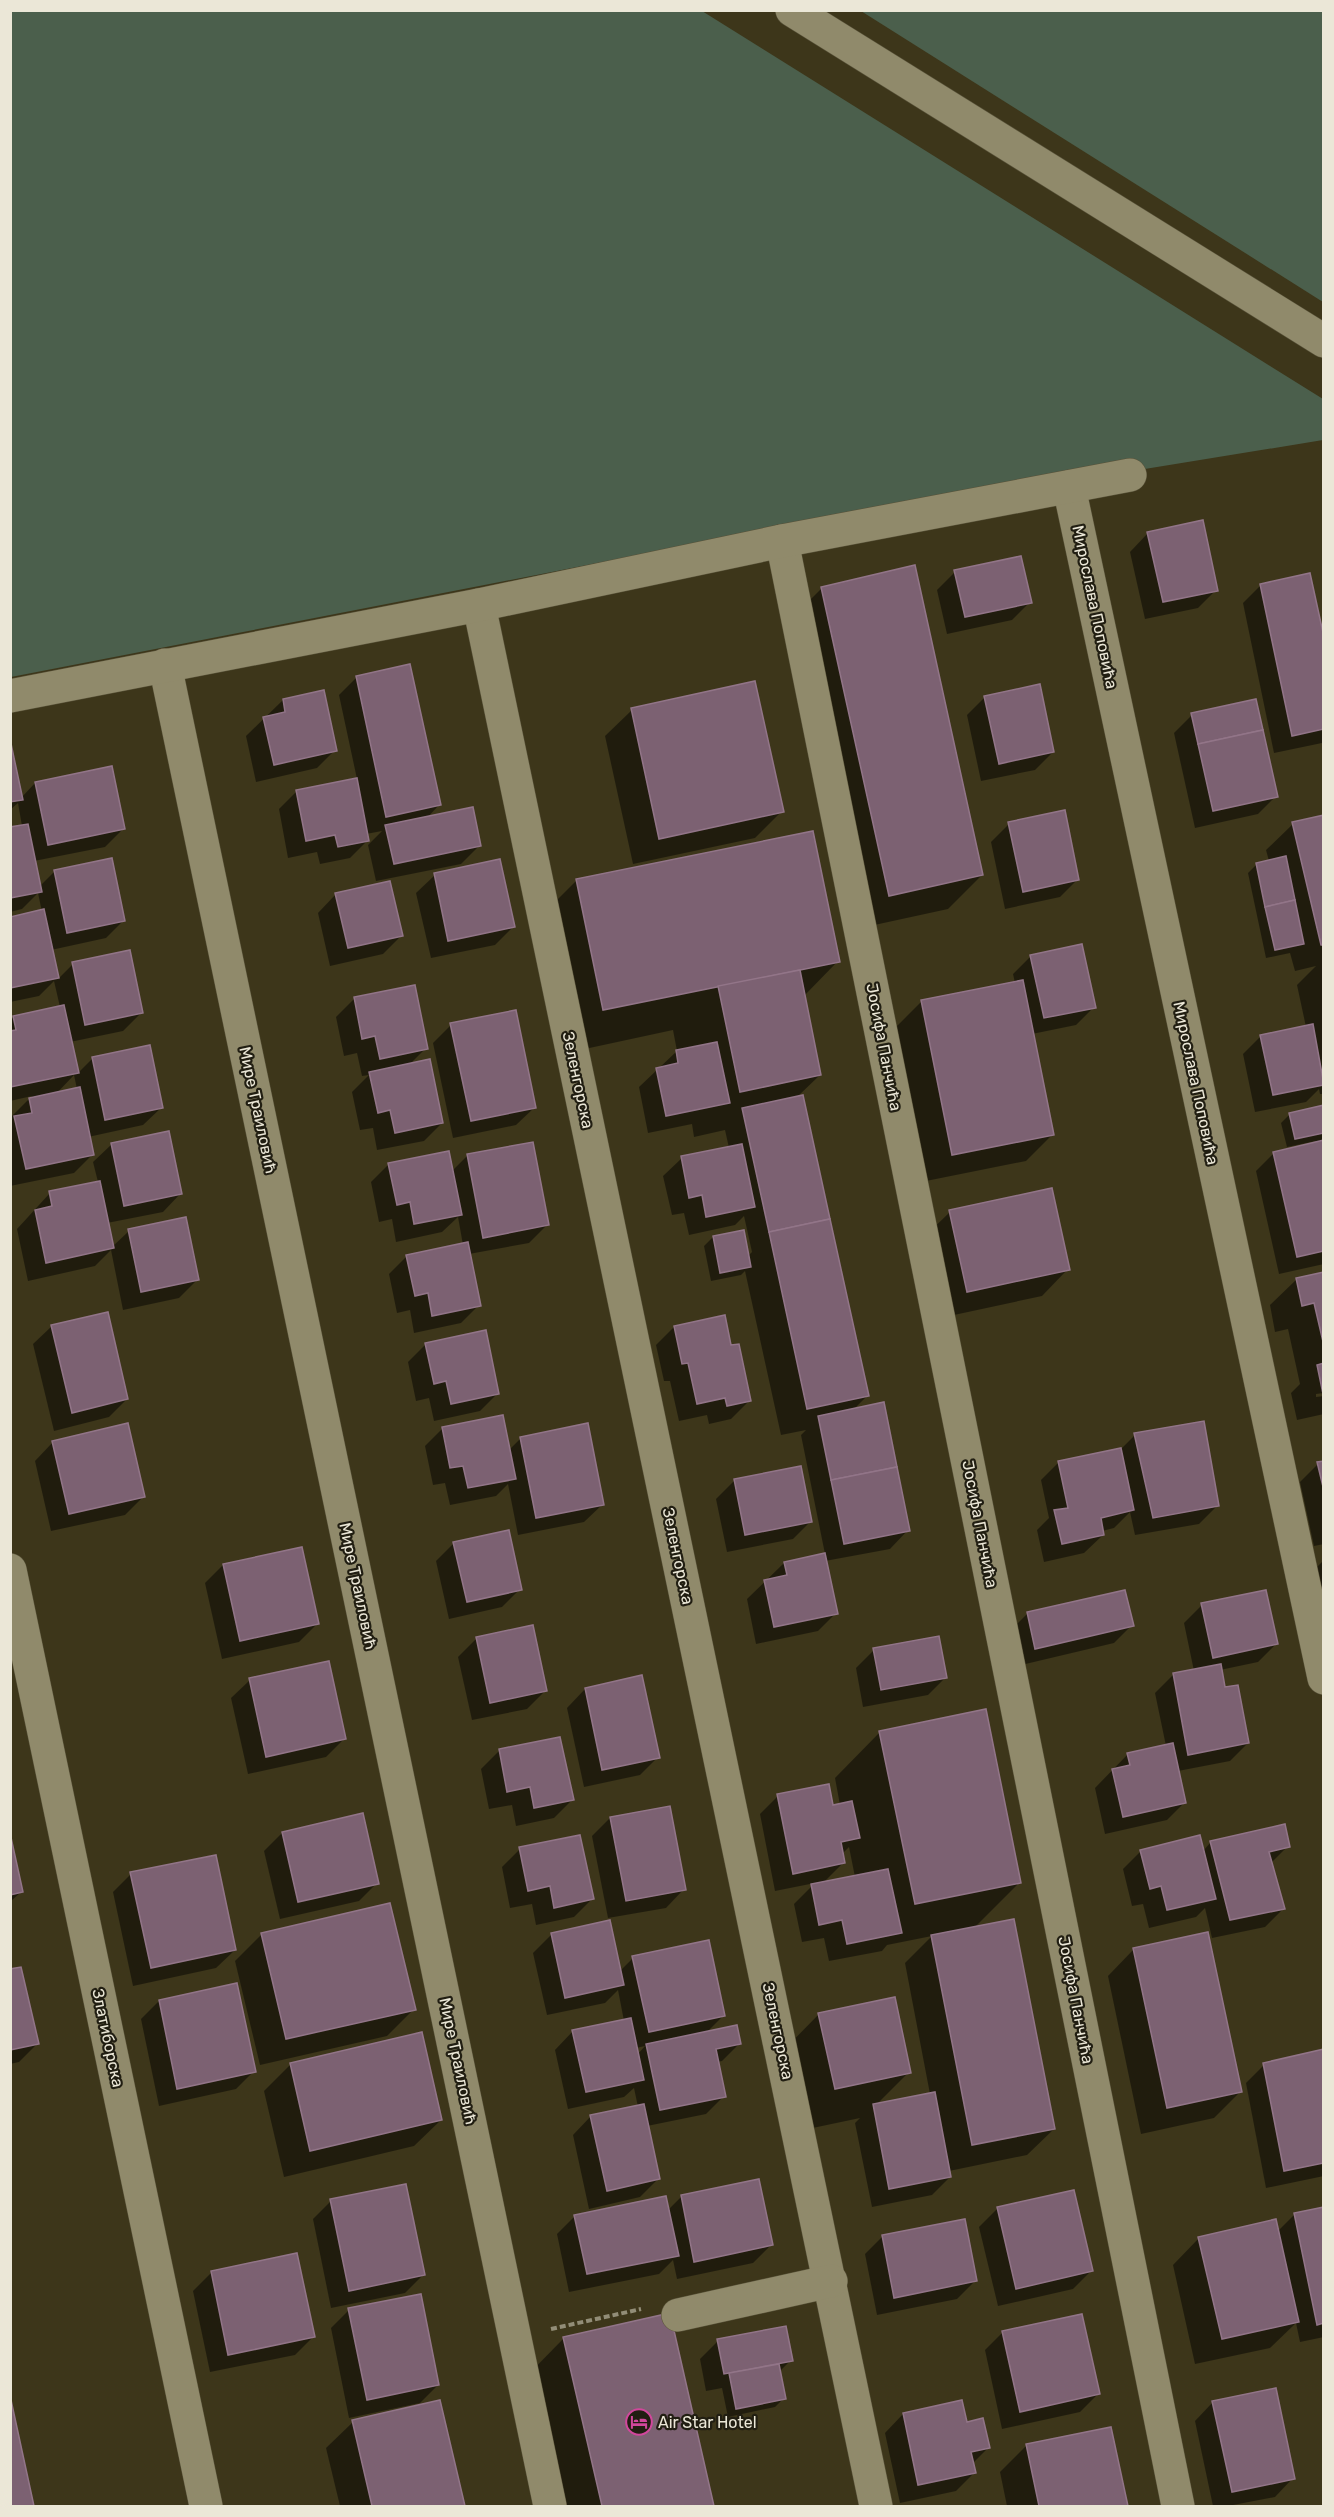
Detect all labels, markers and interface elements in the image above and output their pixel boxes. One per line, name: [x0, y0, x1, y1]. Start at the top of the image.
street label: Мирослава Поповића: [1068, 524, 1122, 690]
street label: Јосифа Панчића: [862, 982, 906, 1112]
street label: Мирослава Поповића: [1169, 1000, 1223, 1166]
street label: Зеленгорска: [558, 1030, 598, 1130]
street label: Мире Траиловић: [235, 1045, 281, 1175]
street label: Јосифа Панчића: [958, 1459, 1002, 1589]
street label: Зеленгорска: [658, 1506, 698, 1606]
street label: Мире Траиловић: [335, 1521, 381, 1651]
street label: Јосифа Панчића: [1054, 1935, 1098, 2065]
street label: Зеленгорска: [758, 1981, 798, 2081]
street label: Златиборска: [88, 1987, 128, 2089]
street label: Мире Траиловић: [435, 1996, 481, 2126]
hotel icon: Air Star Hotel: [624, 2407, 654, 2437]
place label: Air Star Hotel: [658, 2413, 757, 2432]

